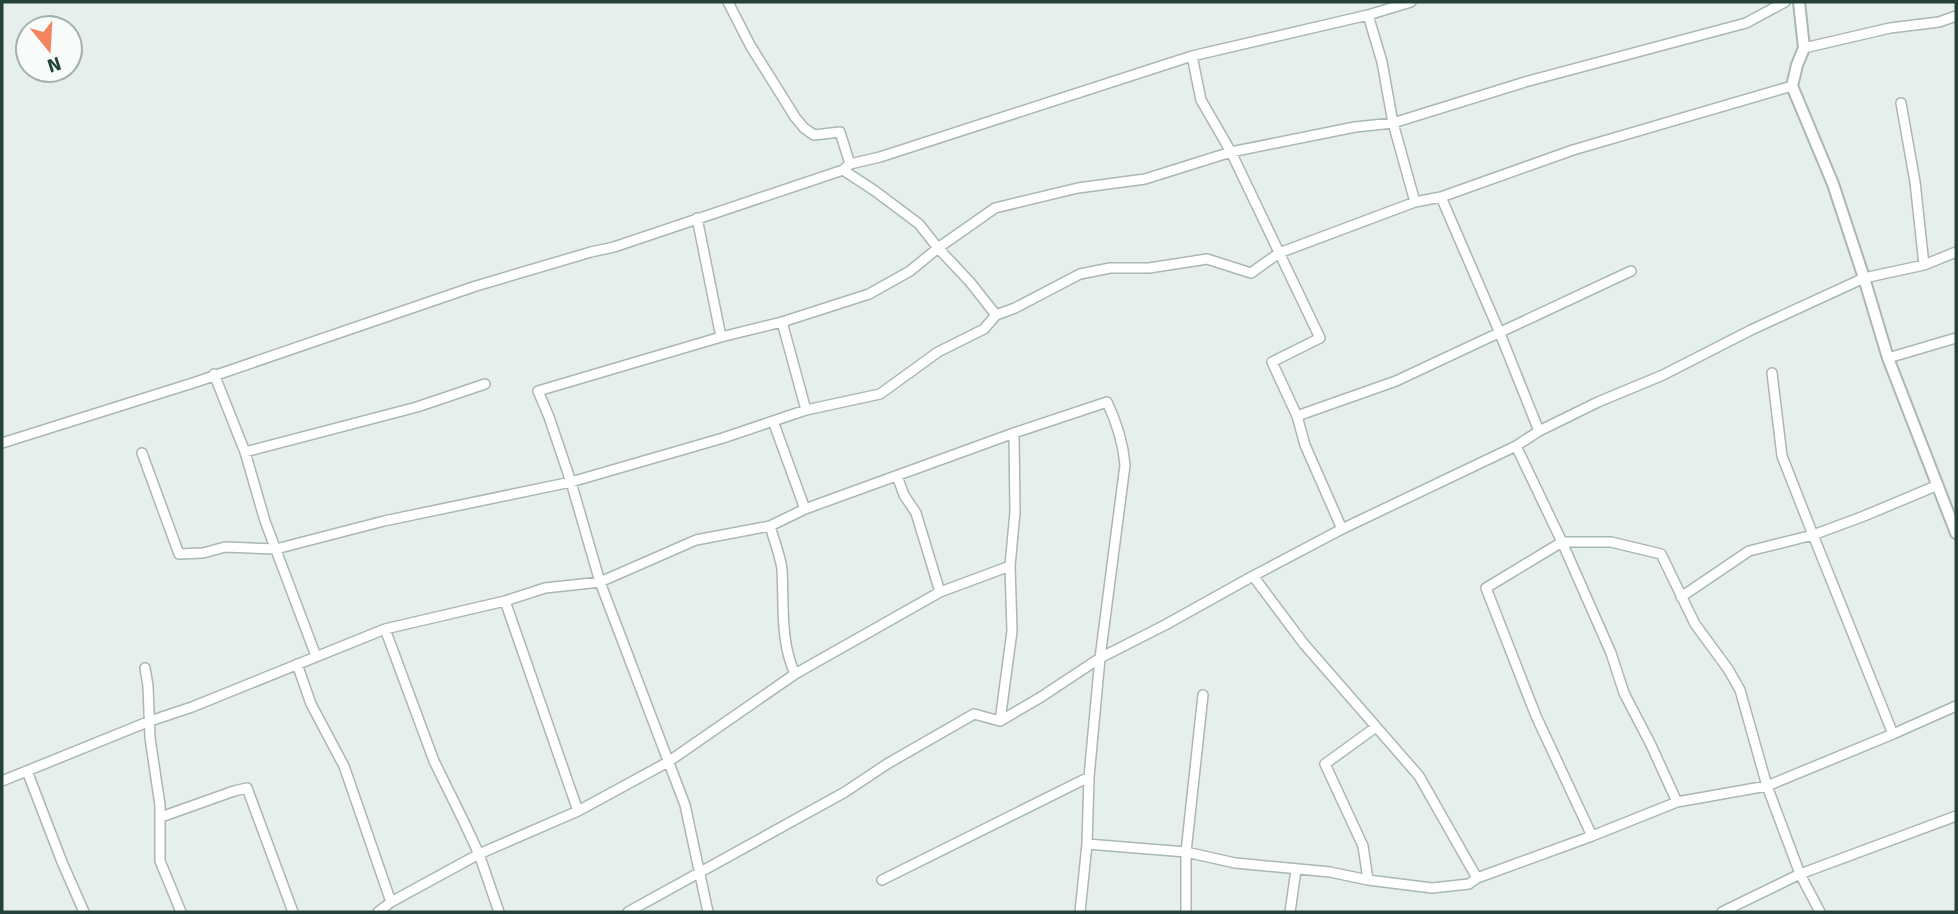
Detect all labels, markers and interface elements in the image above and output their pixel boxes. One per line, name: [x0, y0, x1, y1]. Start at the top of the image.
north arrow: [14, 14, 84, 84]
text: N: [44, 51, 64, 78]

